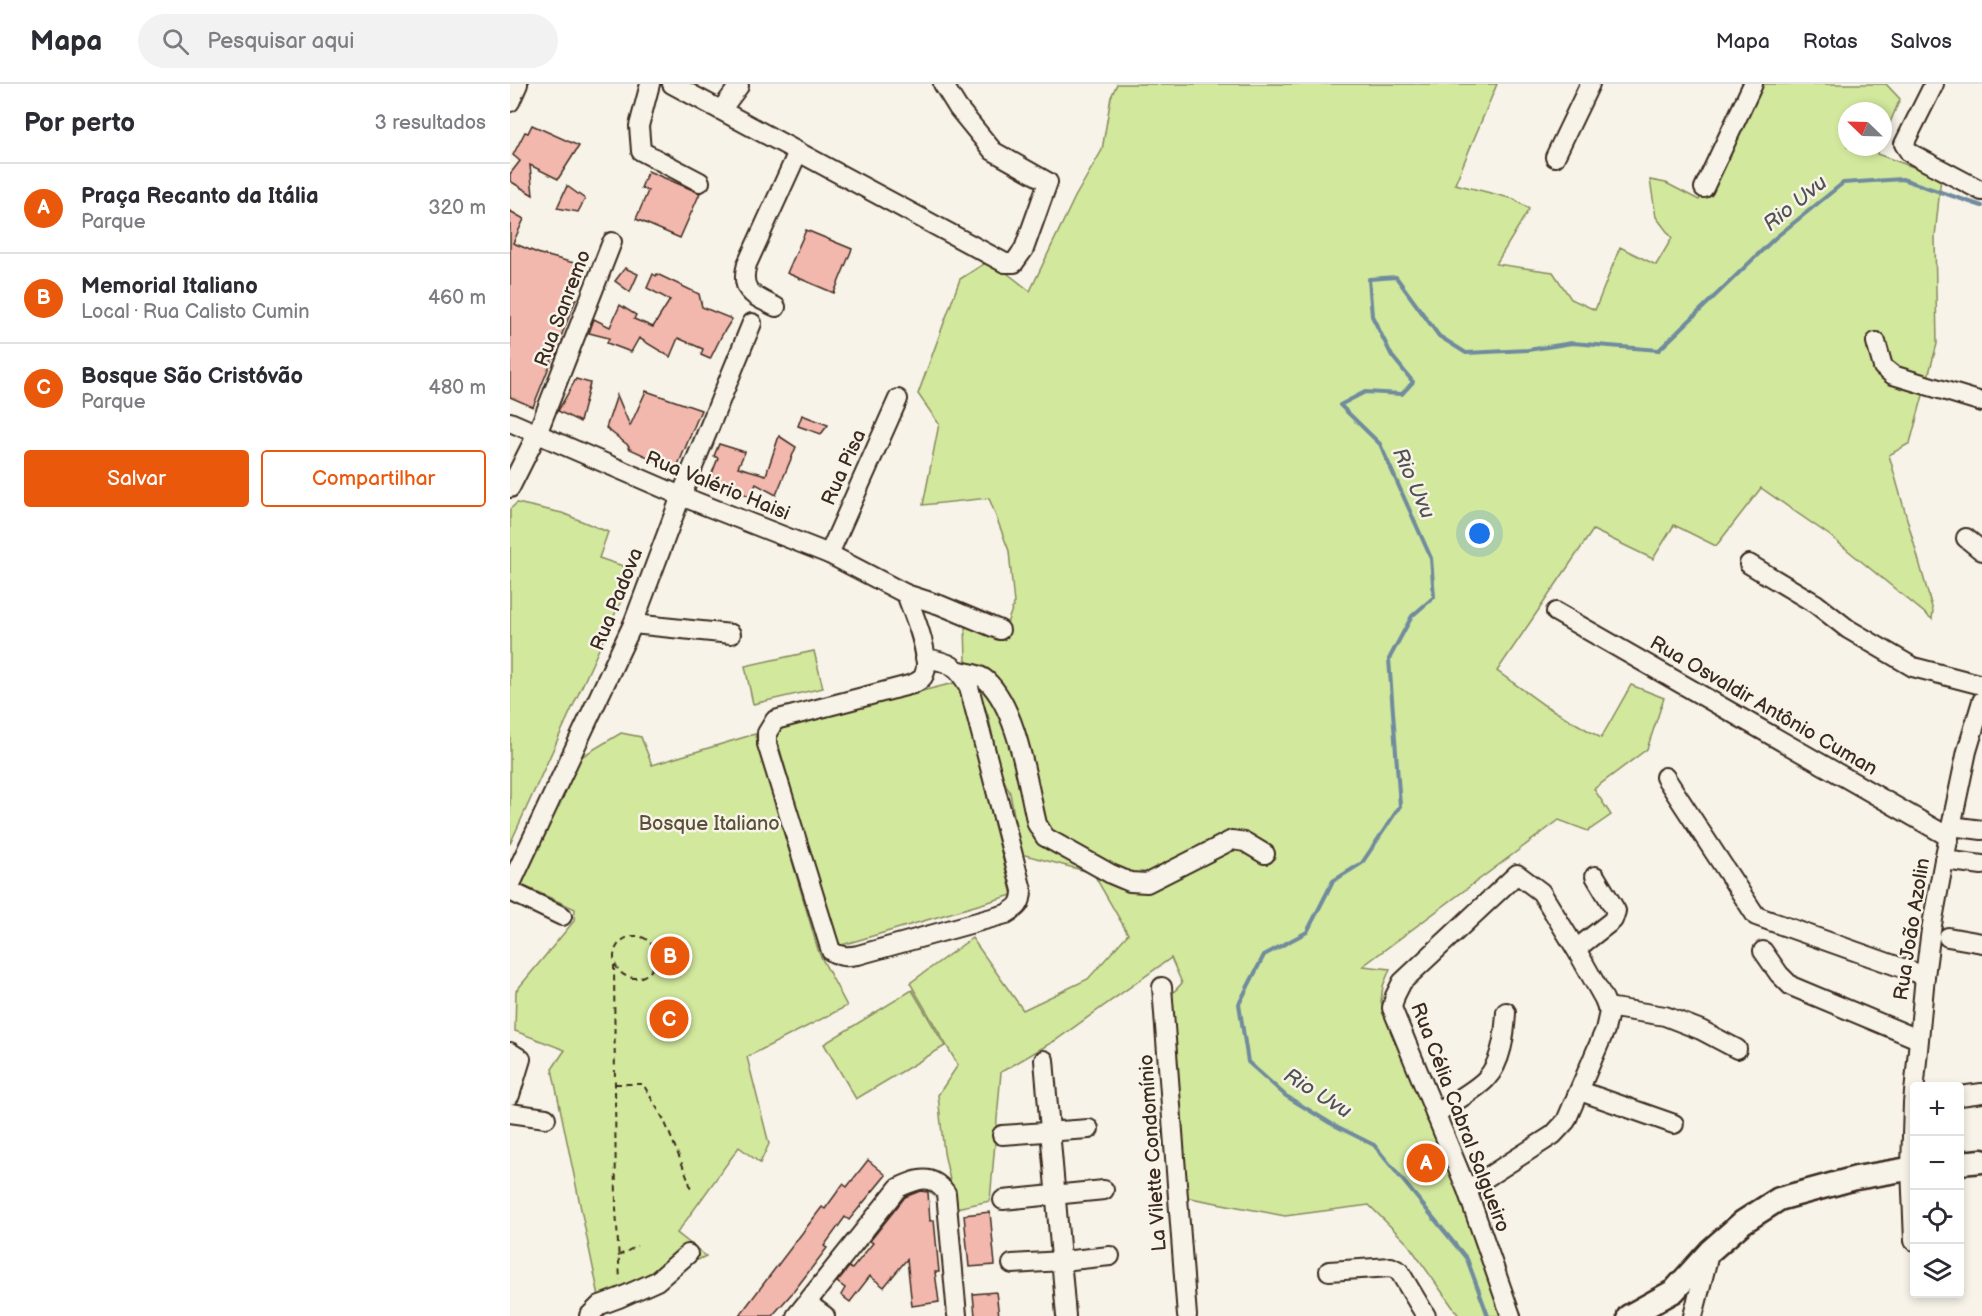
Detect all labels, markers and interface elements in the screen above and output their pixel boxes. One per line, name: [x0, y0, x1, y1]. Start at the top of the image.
search box: [138, 14, 558, 68]
text: Mapa: [30, 25, 102, 58]
icon: search: [159, 25, 192, 58]
text: Pesquisar aqui: [207, 28, 354, 55]
text: Mapa: [1716, 29, 1770, 54]
text: Rotas: [1803, 29, 1858, 54]
text: Salvos: [1891, 29, 1952, 54]
north arrow: [1838, 102, 1892, 156]
text: Por perto: [24, 108, 135, 139]
text: 3 resultados: [375, 111, 486, 135]
water label: Rio Uvu: [1758, 170, 1832, 237]
text: Praça Recanto da Itália: [81, 183, 319, 210]
text: A: [37, 196, 50, 220]
text: 320 m: [428, 196, 486, 220]
text: Parque: [81, 210, 146, 234]
street label: Rua Sanremo: [530, 247, 596, 370]
text: Memorial Italiano: [81, 273, 258, 300]
text: B: [36, 286, 51, 310]
text: 460 m: [428, 286, 486, 310]
text: Local · Rua Calisto Cumin: [81, 300, 310, 324]
text: Bosque São Cristóvão: [81, 363, 303, 390]
text: C: [36, 376, 51, 400]
text: 480 m: [428, 376, 486, 400]
text: Parque: [81, 390, 146, 414]
street label: Rua Pisa: [817, 426, 871, 509]
water label: Rio Uvu: [1387, 444, 1440, 523]
street label: Rua Valério Haisi: [642, 446, 793, 526]
button: Salvar: [24, 450, 249, 507]
button: Compartilhar: [261, 450, 486, 507]
your location: [1465, 519, 1494, 548]
street label: Rua Padova: [585, 545, 648, 654]
street label: Rua Osvaldir Antônio Cuman: [1646, 631, 1881, 781]
park label: Bosque Italiano: [638, 812, 780, 836]
street label: Rua João Azolin: [1889, 856, 1935, 1002]
pin: B: [650, 934, 690, 978]
pin: C: [650, 996, 688, 1042]
street label: Rua Célia Cabral Salgueiro: [1405, 999, 1515, 1235]
street label: La Vilette Condomínio: [1134, 1054, 1172, 1252]
water label: Rio Uvu: [1279, 1063, 1356, 1124]
map controls: [1910, 1082, 1964, 1298]
button: +: [1910, 1082, 1964, 1136]
button: −: [1910, 1136, 1964, 1190]
pin: A: [1406, 1140, 1446, 1186]
button: locate: [1910, 1190, 1964, 1244]
button: layers: [1910, 1244, 1964, 1298]

